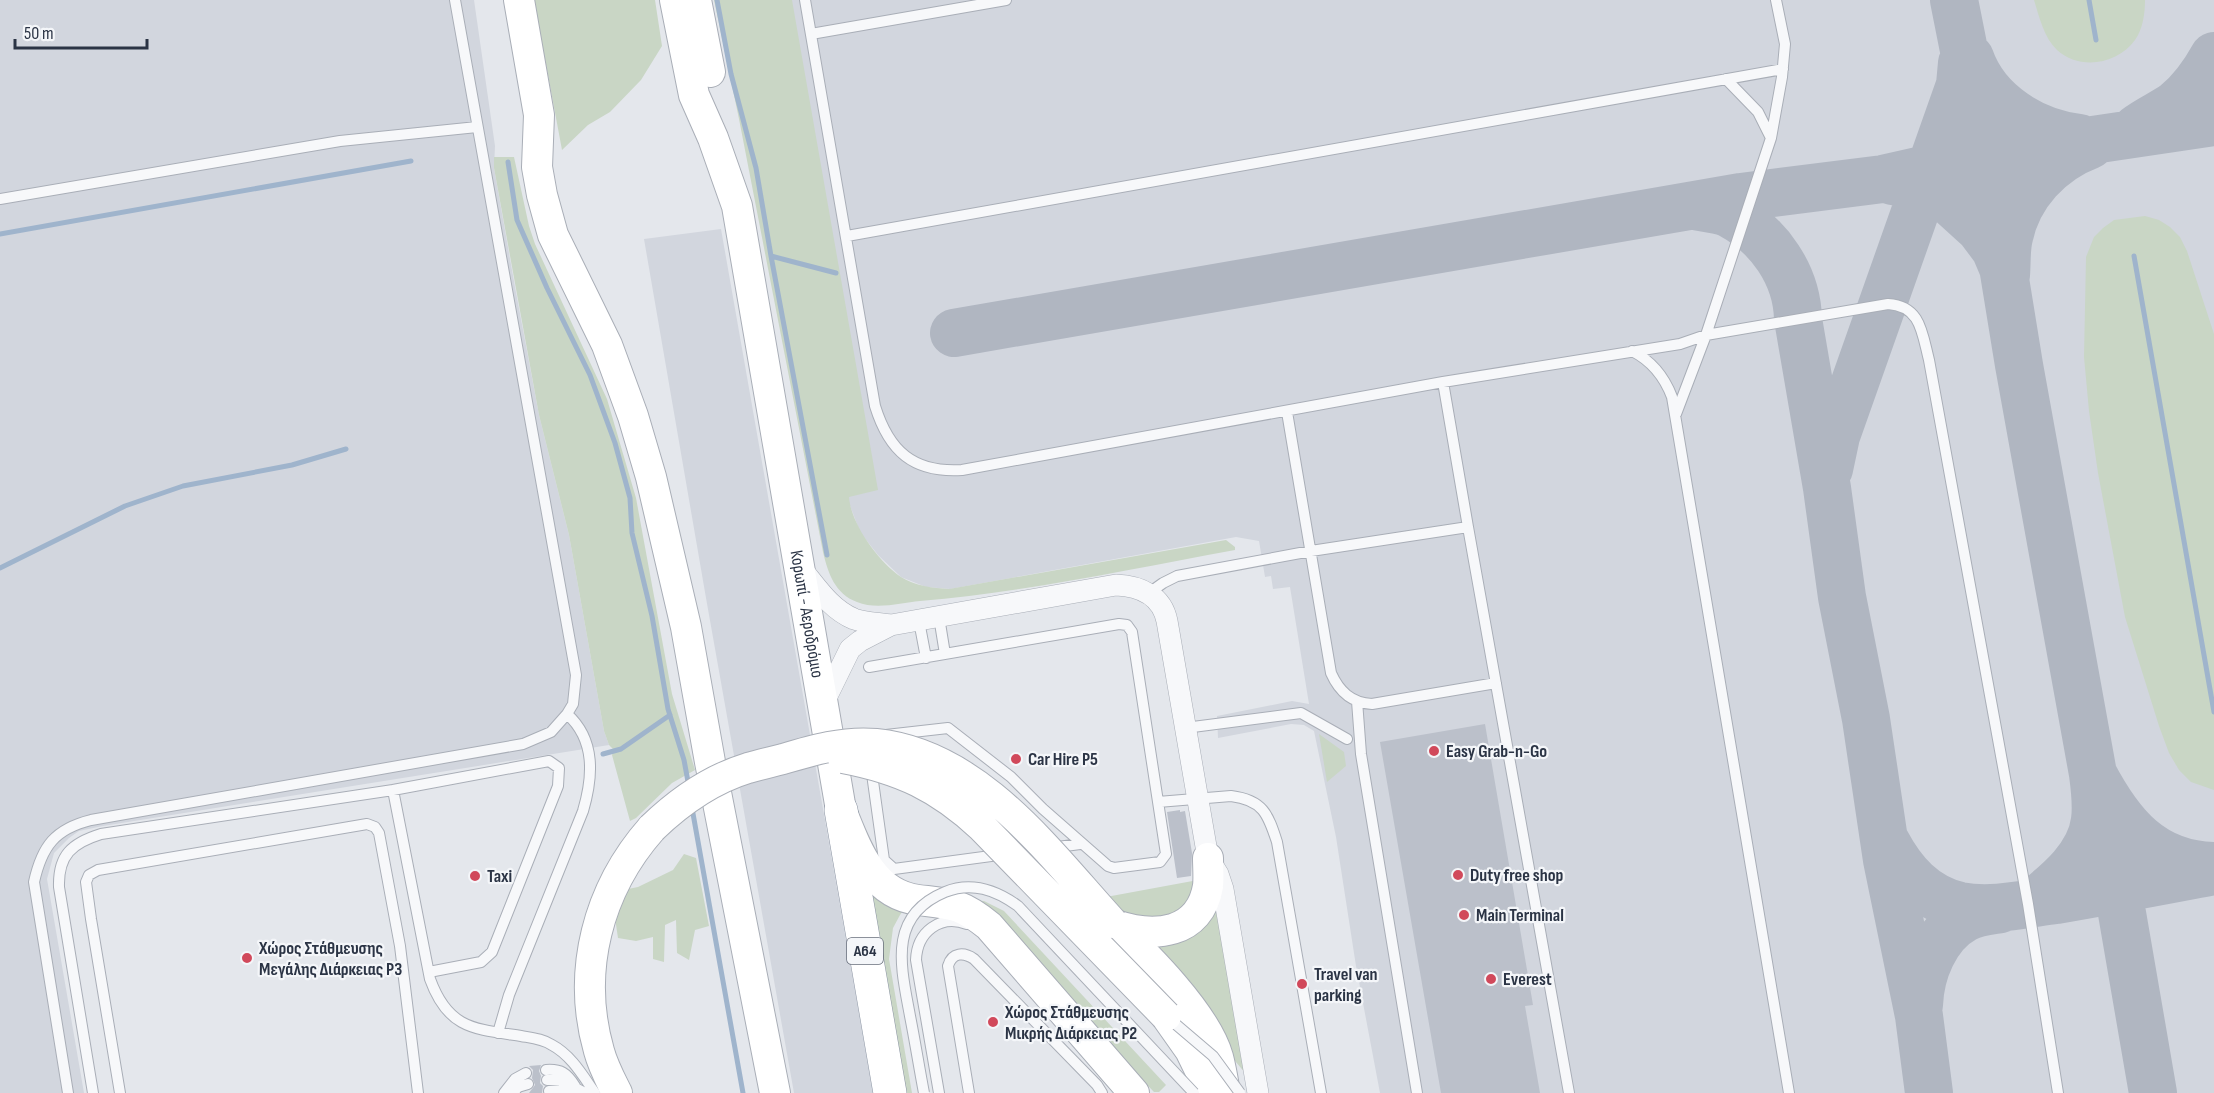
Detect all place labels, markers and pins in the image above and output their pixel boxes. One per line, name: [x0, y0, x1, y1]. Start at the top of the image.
place label: Easy Grab-n-Go: [1446, 741, 1547, 762]
marker: Easy Grab-n-Go: [1427, 744, 1441, 758]
place label: Car Hire P5: [1028, 749, 1098, 770]
marker: Car Hire P5: [1009, 752, 1023, 766]
place label: Duty free shop: [1470, 865, 1564, 886]
place label: Taxi: [487, 866, 512, 887]
marker: Duty free shop: [1451, 868, 1465, 882]
marker: Taxi: [468, 869, 482, 883]
place label: Main Terminal: [1476, 905, 1564, 926]
marker: Main Terminal: [1457, 908, 1471, 922]
place label: Χώρος Στάθμευσης Μεγάλης Διάρκειας P3: [258, 938, 402, 980]
marker: Χώρος Στάθμευσης Μεγάλης Διάρκειας P3: [240, 951, 254, 965]
place label: Travel van parking: [1314, 964, 1378, 1006]
place label: Everest: [1503, 969, 1552, 990]
marker: Everest: [1484, 972, 1498, 986]
marker: Travel van parking: [1295, 977, 1309, 991]
place label: Χώρος Στάθμευσης Μικρής Διάρκειας P2: [1004, 1002, 1137, 1044]
marker: Χώρος Στάθμευσης Μικρής Διάρκειας P2: [986, 1015, 1000, 1029]

